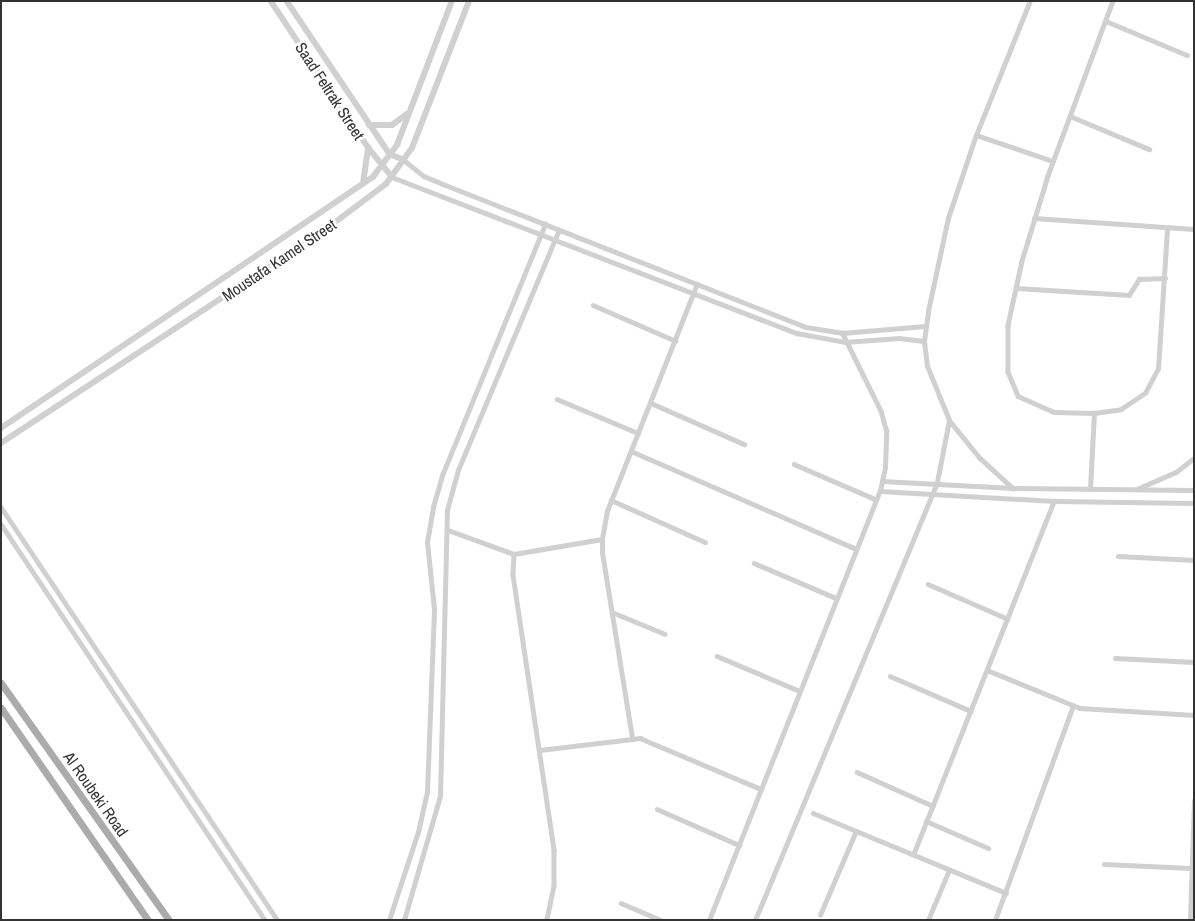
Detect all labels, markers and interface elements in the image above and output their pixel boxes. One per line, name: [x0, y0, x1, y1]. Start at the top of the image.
street label: Saad Feltrak Street: [291, 39, 369, 143]
street label: Moustafa Kamel Street: [218, 215, 340, 305]
street label: Al Roubeki Road: [60, 748, 132, 840]

